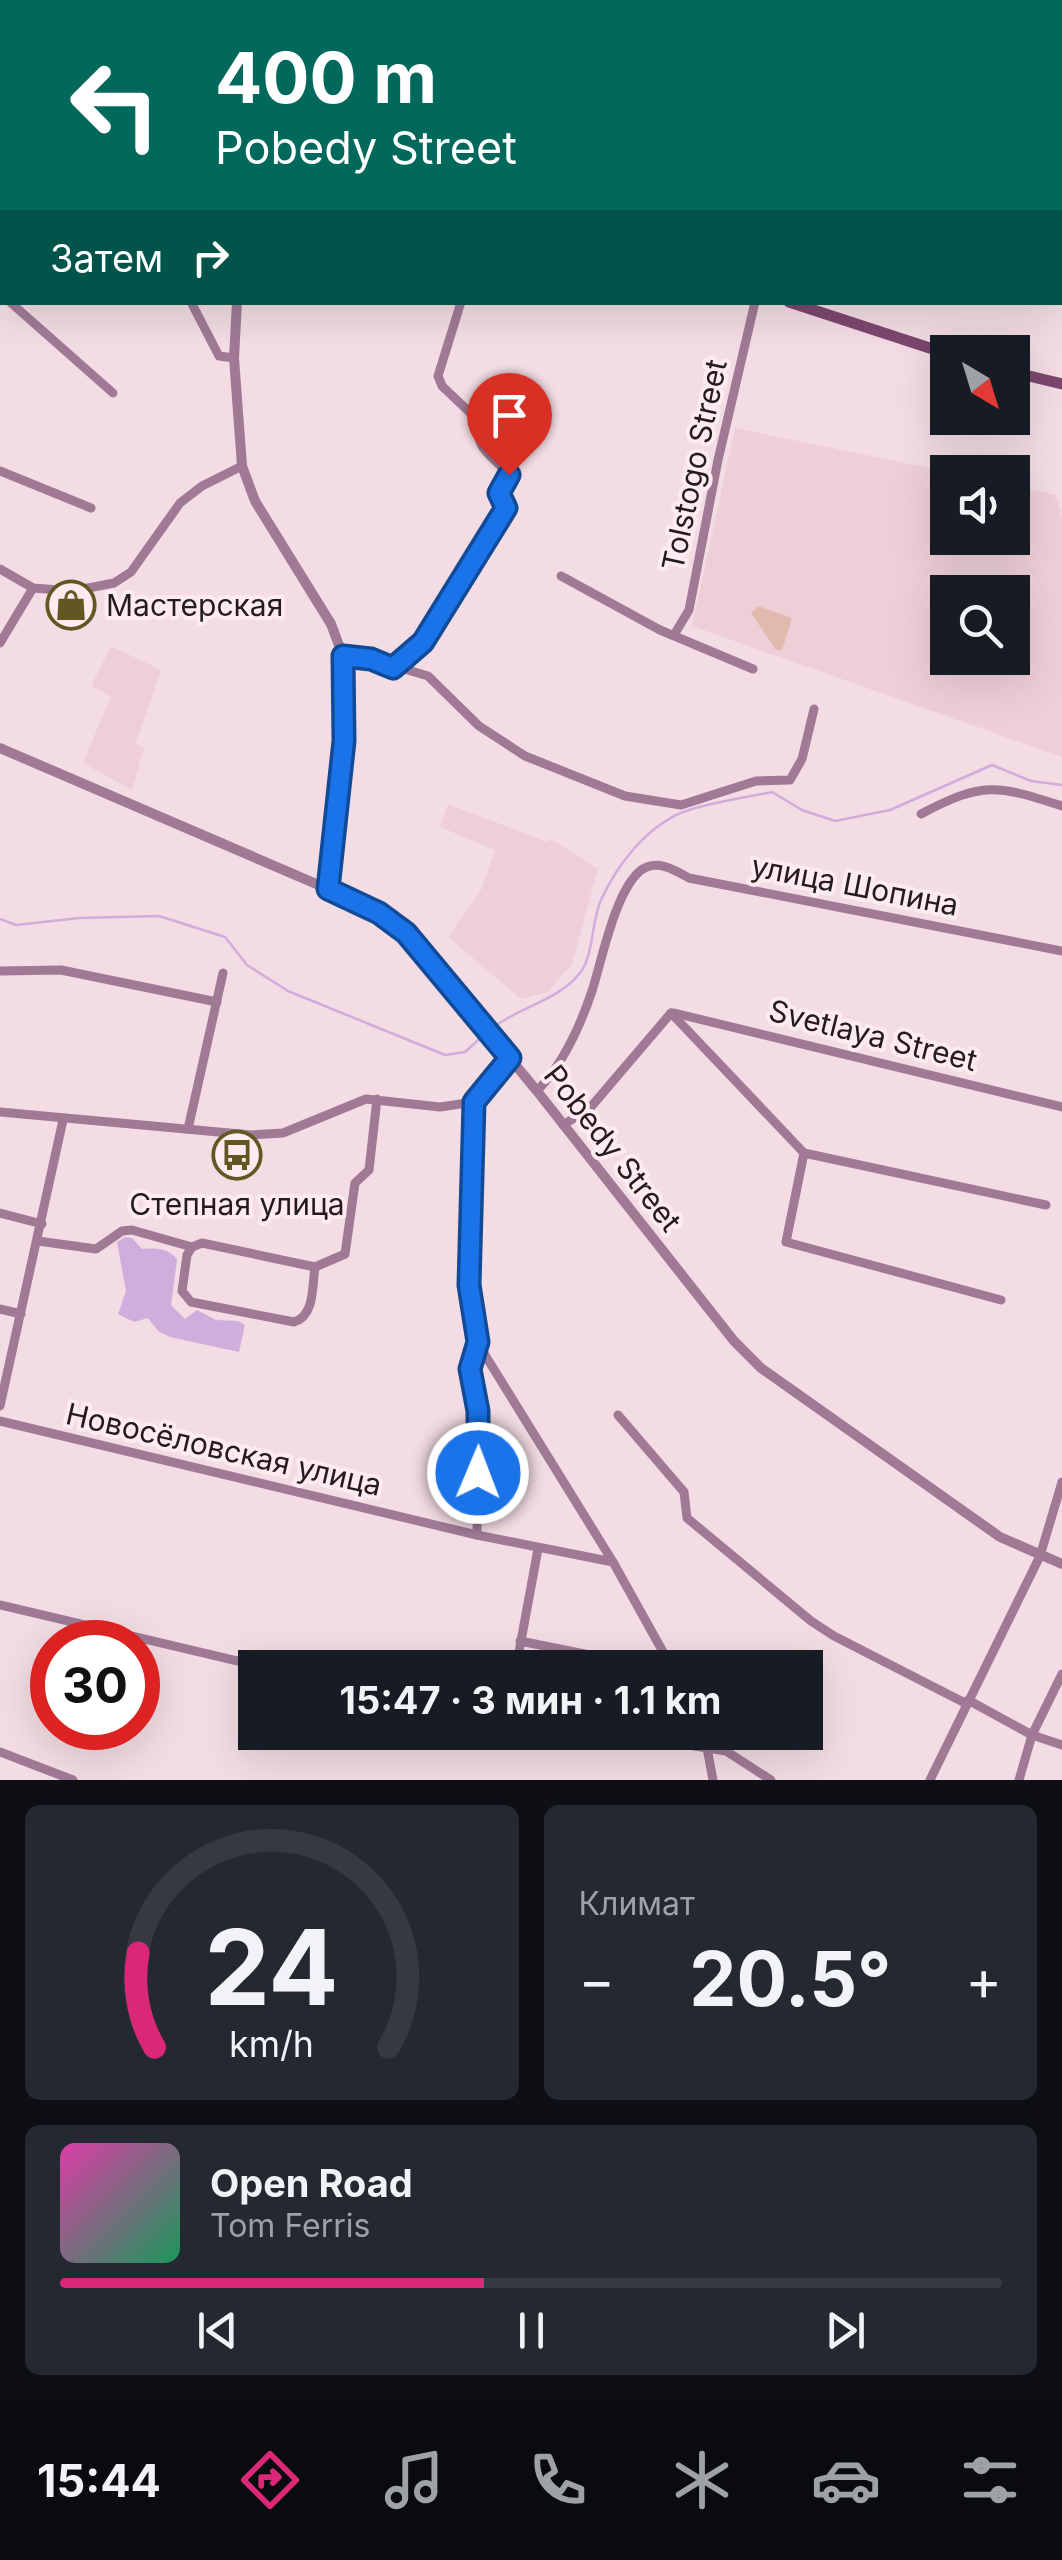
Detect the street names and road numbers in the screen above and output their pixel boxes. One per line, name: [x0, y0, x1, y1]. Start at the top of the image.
street label: Tolstogo Street: [654, 356, 734, 574]
street label: улица Шопина: [748, 847, 962, 923]
street label: Svetlaya Street: [765, 992, 981, 1078]
street label: Pobedy Street: [537, 1058, 689, 1239]
street label: Новосёловская улица: [63, 1395, 385, 1503]

